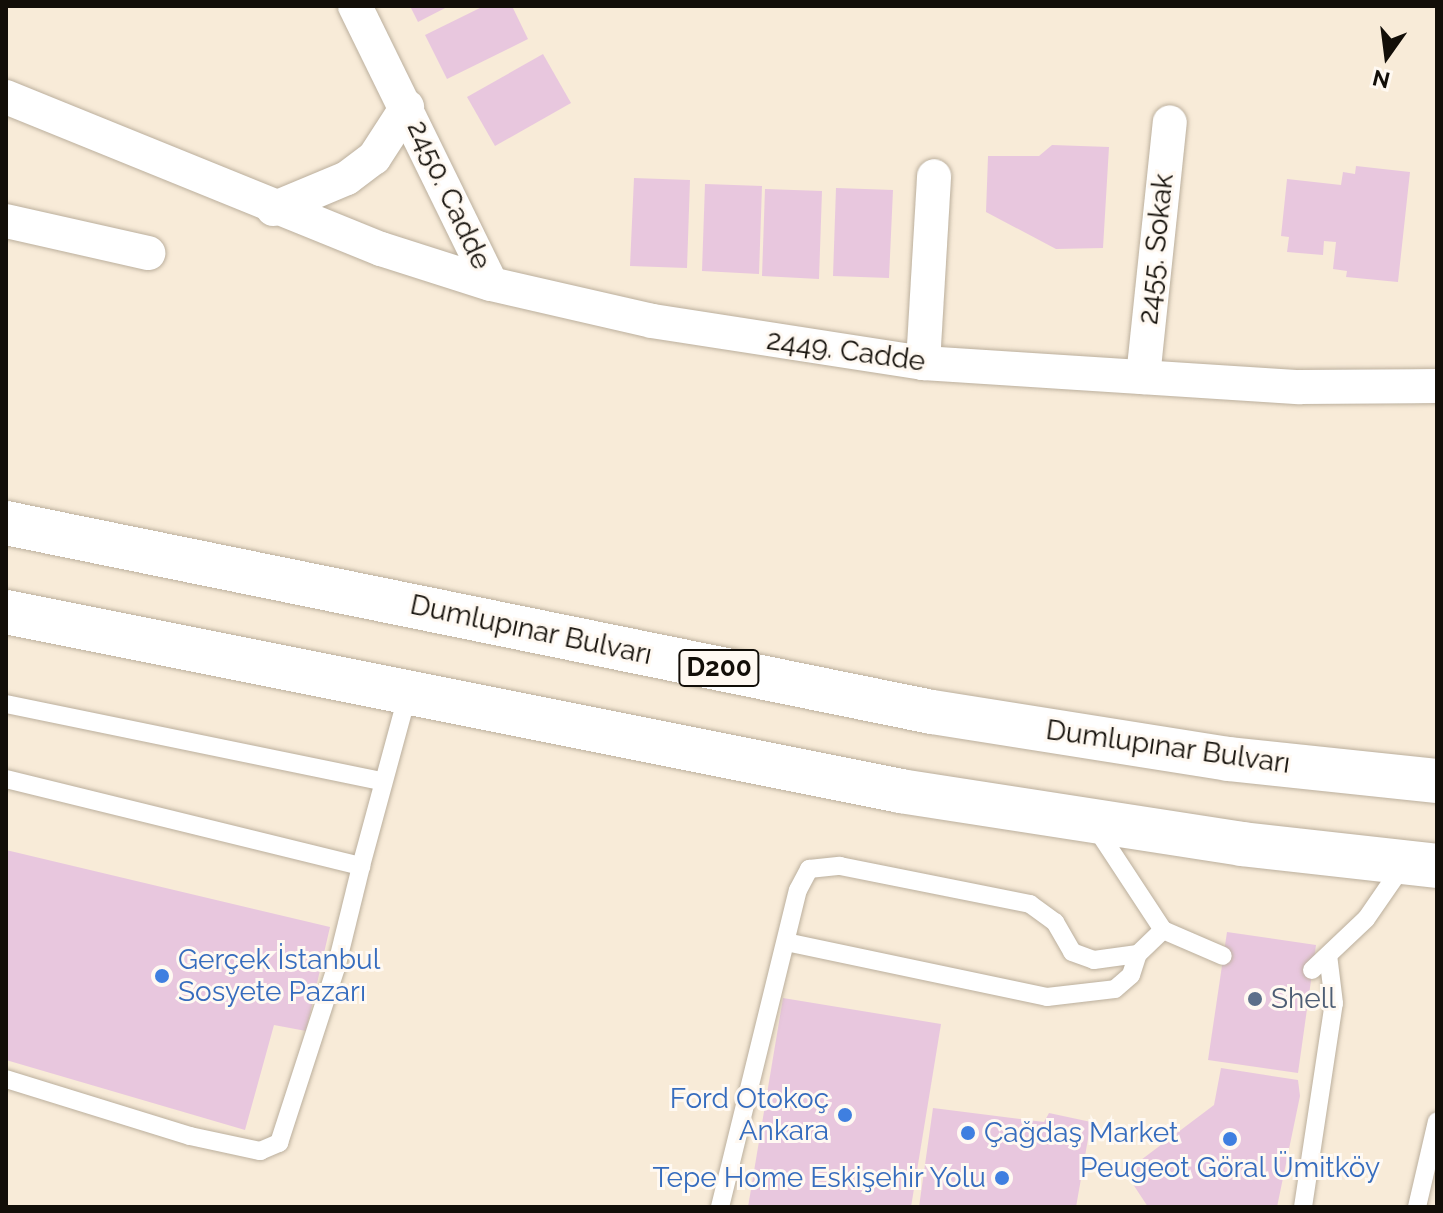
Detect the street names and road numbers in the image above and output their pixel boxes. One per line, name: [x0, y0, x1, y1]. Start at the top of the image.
street label: 2450. Cadde: [400, 115, 498, 275]
street label: 2455. Sokak: [1131, 172, 1181, 326]
street label: 2449. Cadde: [765, 323, 927, 379]
street label: Dumlupınar Bulvarı: [407, 588, 655, 672]
road number: D200: [677, 646, 761, 690]
street label: Dumlupınar Bulvarı: [1043, 713, 1293, 781]

